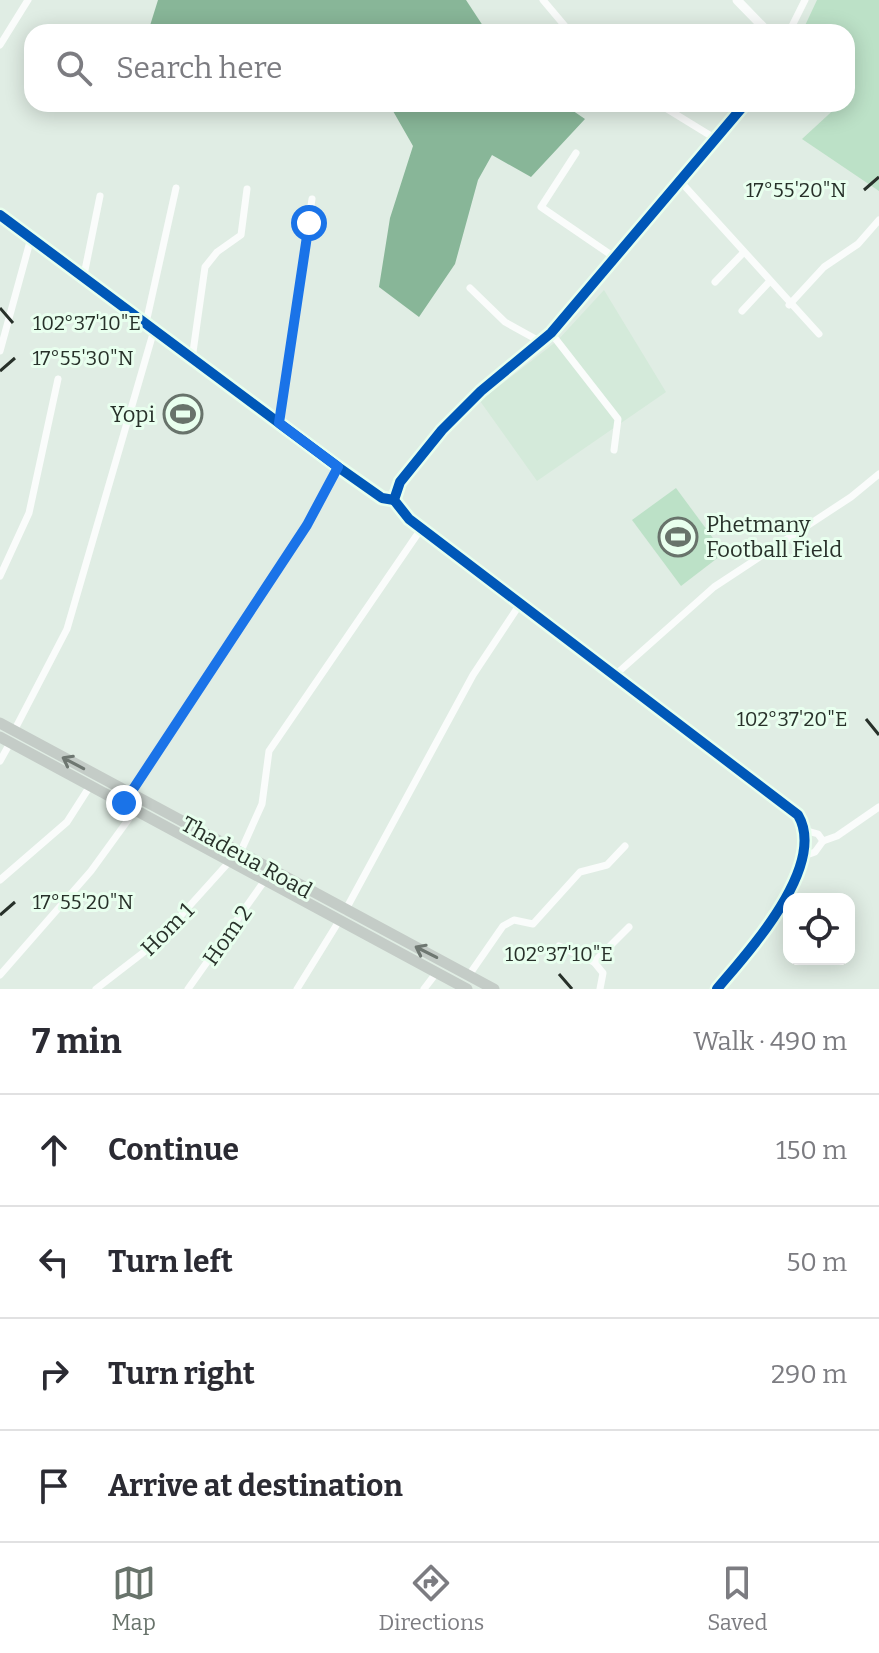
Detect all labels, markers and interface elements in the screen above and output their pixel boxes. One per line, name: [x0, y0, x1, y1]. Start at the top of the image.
search box: [24, 24, 855, 112]
icon: search: [52, 46, 96, 90]
text: Search here: [116, 50, 283, 86]
text: 17°55'20"N: [746, 178, 847, 202]
route start: [291, 205, 327, 241]
text: 102°37'10"E: [33, 311, 141, 335]
text: 17°55'30"N: [32, 346, 134, 370]
sports icon: Yopi: [162, 393, 204, 435]
place label: Yopi: [110, 401, 155, 428]
place label: Phetmany Football Field: [706, 511, 842, 563]
sports icon: Phetmany Football Field: [657, 516, 699, 558]
text: 102°37'20"E: [737, 707, 847, 731]
one-way arrow: [62, 755, 86, 770]
route end: [106, 785, 142, 821]
street label: Thadeua Road: [177, 810, 317, 904]
text: 17°55'20"N: [33, 890, 134, 914]
map controls: [783, 893, 855, 965]
button: locate: [783, 893, 855, 965]
street label: Hom 1: [135, 897, 200, 962]
street label: Hom 2: [197, 900, 258, 971]
text: 102°37'10"E: [505, 942, 613, 966]
one-way arrow: [414, 944, 438, 960]
text: 7 min: [32, 1021, 122, 1062]
text: Walk · 490 m: [693, 1026, 847, 1057]
icon: ahead: [32, 1128, 76, 1172]
text: Continue: [108, 1132, 239, 1168]
text: 150 m: [776, 1135, 847, 1166]
icon: left: [32, 1240, 76, 1284]
text: Turn left: [108, 1244, 233, 1280]
text: 50 m: [786, 1247, 847, 1278]
icon: right: [32, 1352, 76, 1396]
text: Turn right: [108, 1356, 255, 1392]
text: 290 m: [771, 1359, 847, 1390]
icon: arrive: [32, 1464, 76, 1508]
text: Arrive at destination: [108, 1468, 403, 1504]
tab: Map: [111, 1561, 156, 1636]
tab: Directions: [379, 1561, 484, 1636]
tab: Saved: [707, 1561, 768, 1636]

